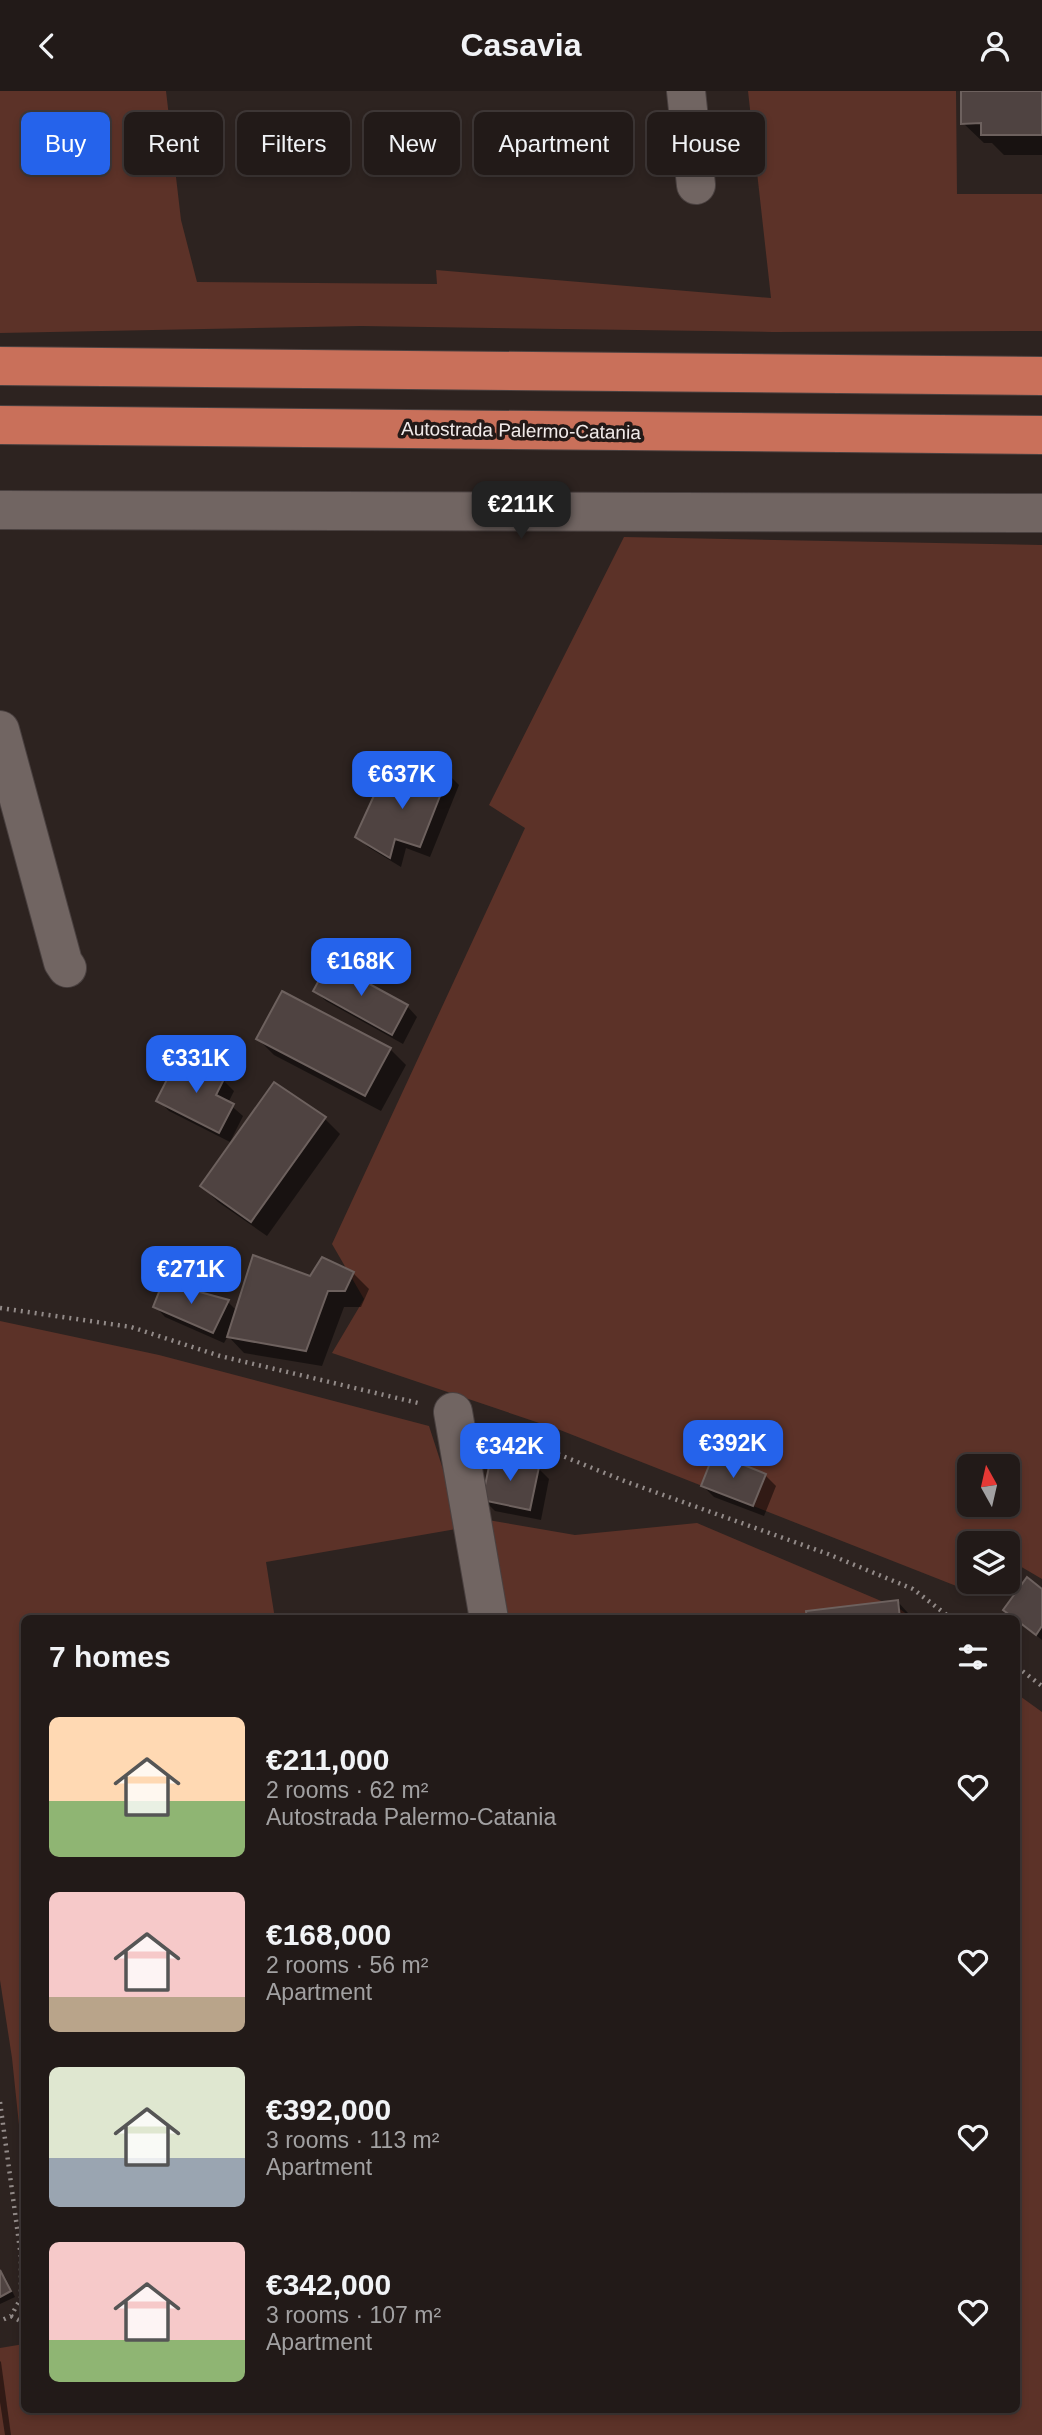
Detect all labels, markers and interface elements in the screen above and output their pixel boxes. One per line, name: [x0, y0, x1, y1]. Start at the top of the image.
icon: back: [28, 27, 66, 65]
text: Casavia: [461, 27, 581, 63]
icon: person: [976, 27, 1014, 65]
chip: Buy: [21, 112, 110, 175]
chip: Rent: [124, 112, 223, 175]
chip: Filters: [237, 112, 350, 175]
chip: New: [364, 112, 460, 175]
chip: Apartment: [474, 112, 633, 175]
chip: House: [647, 112, 765, 175]
street label: Autostrada Palermo-Catania: [401, 418, 641, 443]
pin: €211K: [472, 482, 570, 541]
text: €211K: [488, 491, 554, 517]
pin: €637K: [353, 751, 451, 811]
text: €637K: [368, 761, 436, 787]
pin: €168K: [312, 939, 410, 998]
text: €168K: [327, 948, 395, 974]
pin: €331K: [147, 1035, 245, 1095]
text: €331K: [162, 1045, 230, 1071]
pin: €271K: [142, 1247, 240, 1306]
text: €271K: [157, 1256, 225, 1282]
pin: €392K: [684, 1421, 782, 1480]
pin: €342K: [461, 1423, 559, 1483]
text: €392K: [699, 1430, 767, 1456]
text: €342K: [476, 1433, 544, 1459]
north arrow: [957, 1454, 1020, 1517]
map controls: [957, 1454, 1020, 1594]
button: layers: [957, 1531, 1020, 1594]
icon: filters: [954, 1638, 992, 1676]
text: 7 homes: [49, 1640, 171, 1673]
text: €211,000: [266, 1743, 389, 1776]
icon: home: [105, 1745, 189, 1829]
icon: heart: [954, 1768, 992, 1806]
text: 2 rooms · 62 m²: [266, 1777, 428, 1803]
text: Autostrada Palermo-Catania: [266, 1804, 556, 1830]
text: €168,000: [266, 1918, 391, 1951]
icon: home: [105, 1920, 189, 2004]
icon: heart: [954, 1943, 992, 1981]
text: 2 rooms · 56 m²: [266, 1952, 428, 1978]
text: Apartment: [266, 1979, 372, 2005]
text: €392,000: [266, 2093, 391, 2126]
icon: home: [105, 2095, 189, 2179]
icon: heart: [954, 2118, 992, 2156]
text: 3 rooms · 113 m²: [266, 2127, 439, 2153]
text: Apartment: [266, 2154, 372, 2180]
text: €342,000: [266, 2268, 391, 2301]
icon: home: [105, 2270, 189, 2354]
icon: heart: [954, 2293, 992, 2331]
text: 3 rooms · 107 m²: [266, 2302, 441, 2328]
text: Apartment: [266, 2329, 372, 2355]

